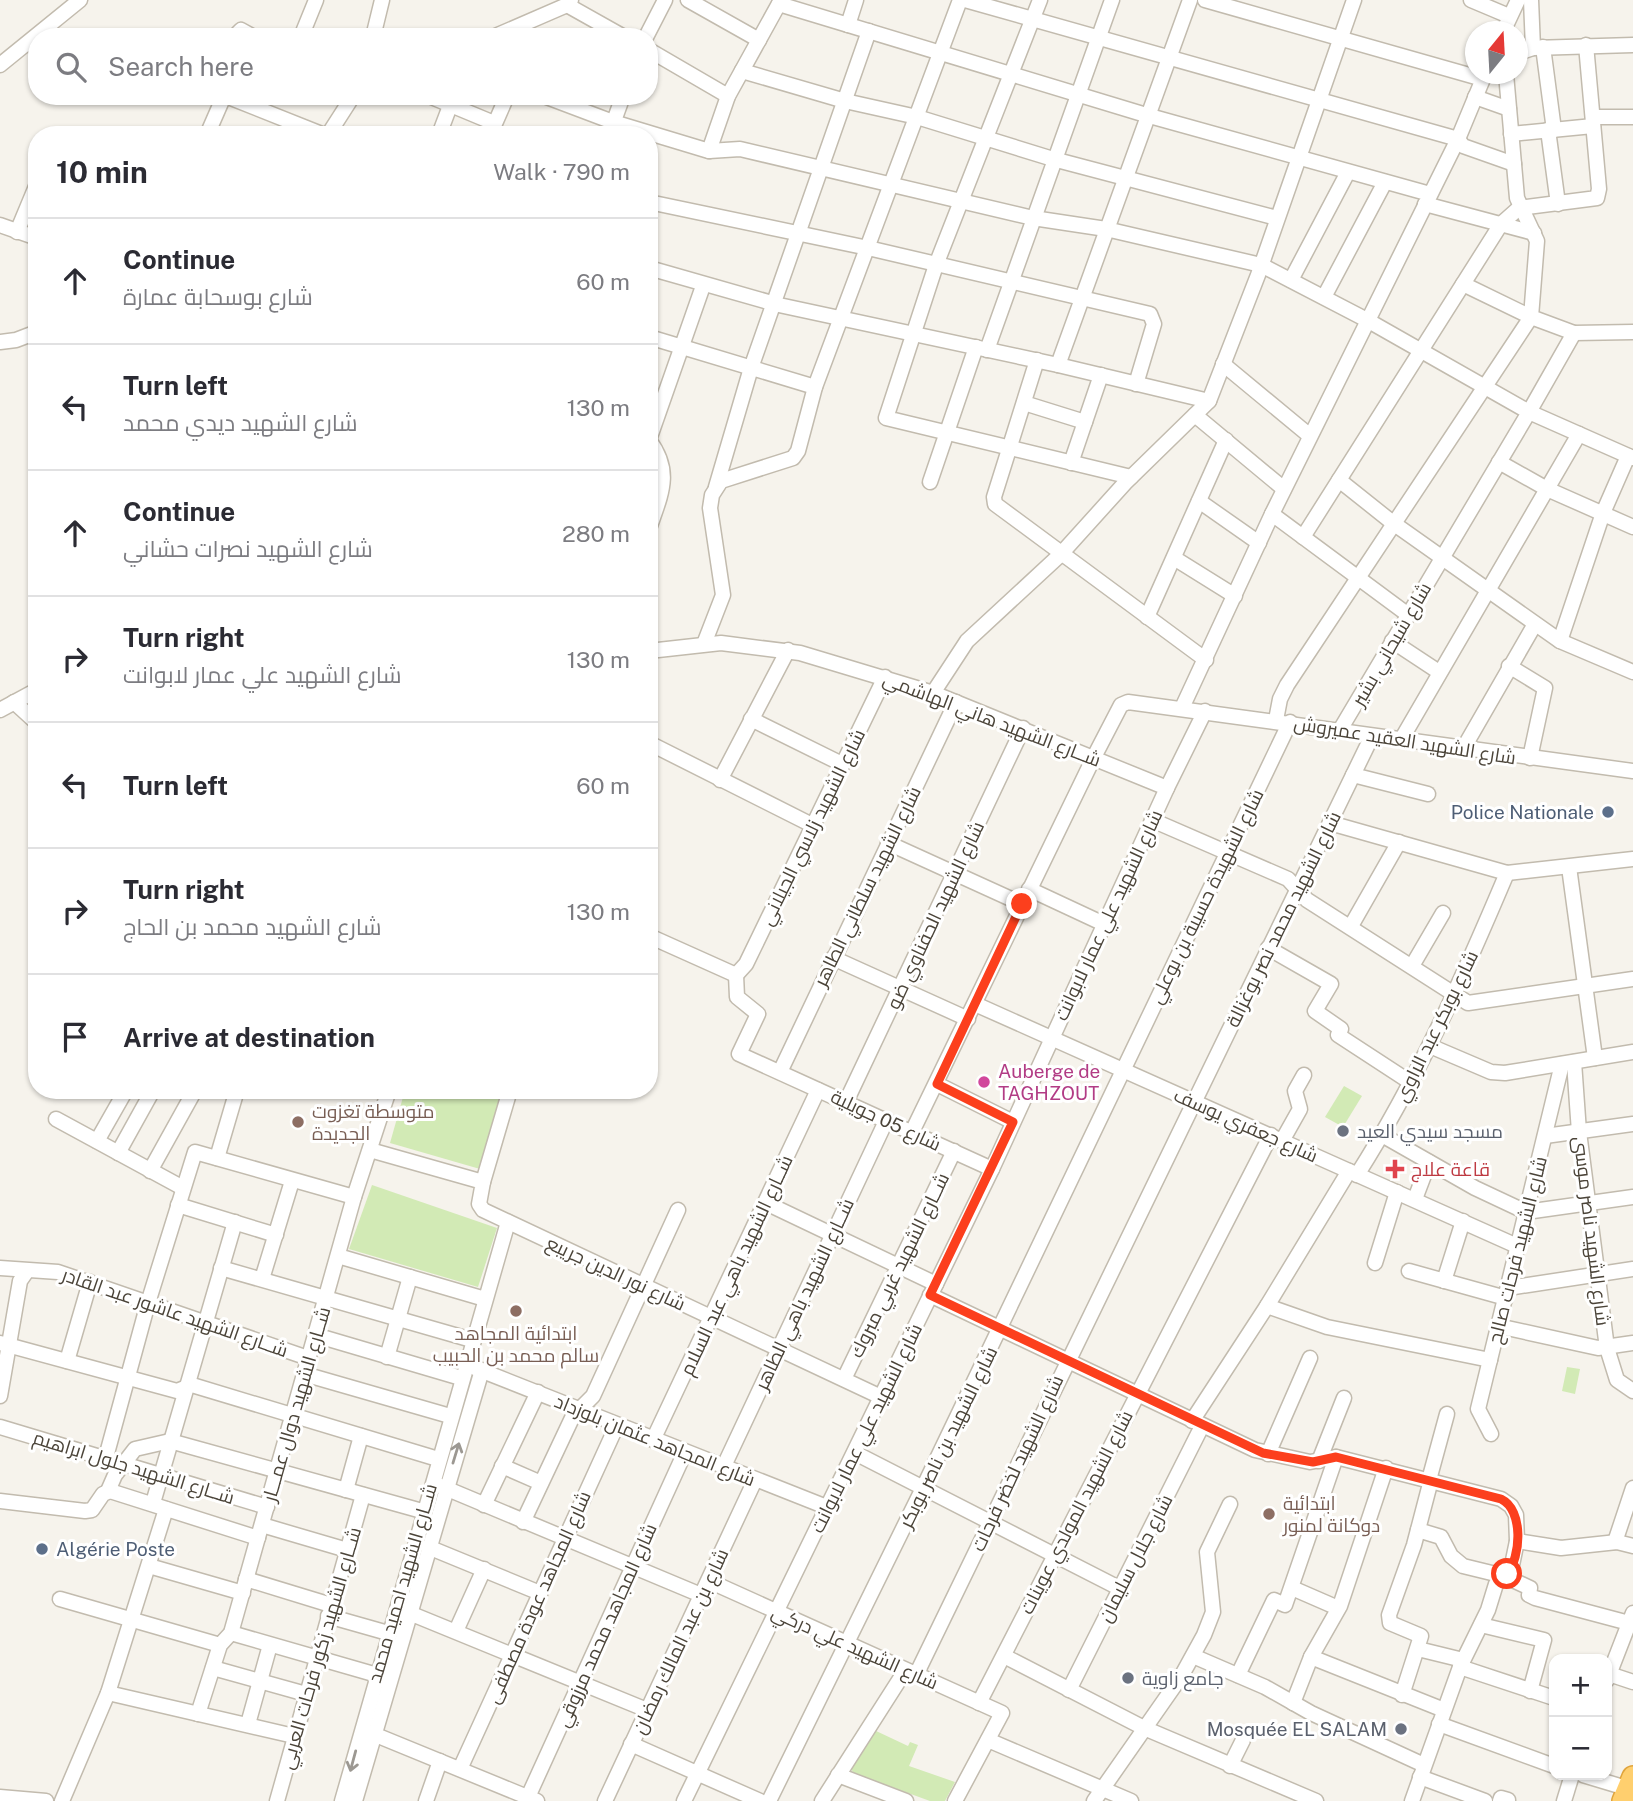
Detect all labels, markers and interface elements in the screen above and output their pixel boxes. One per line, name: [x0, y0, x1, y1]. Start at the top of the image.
north arrow: [1465, 21, 1528, 84]
search box: [28, 28, 658, 105]
icon: search: [52, 48, 90, 86]
text: Search here: [108, 51, 254, 82]
text: 10 min: [56, 154, 148, 190]
text: Walk · 790 m: [493, 158, 630, 185]
text: Continue: [123, 244, 235, 275]
icon: ahead: [56, 262, 94, 300]
text: 60 m: [576, 268, 630, 295]
text: شارع بوسحابة عمارة: [123, 283, 313, 310]
text: Turn left: [123, 370, 228, 401]
icon: left: [56, 388, 94, 426]
text: 130 m: [567, 394, 630, 421]
text: شارع الشهيد ديدي محمد: [123, 409, 358, 436]
text: Continue: [123, 496, 235, 527]
icon: ahead: [56, 514, 94, 552]
text: 280 m: [562, 520, 630, 547]
text: شارع الشهيد نصرات حشاني: [123, 535, 373, 562]
street label: شارع شيحاني بشير: [1346, 578, 1439, 713]
text: Turn right: [123, 622, 245, 653]
icon: right: [56, 640, 94, 678]
text: 130 m: [567, 646, 630, 673]
text: شارع الشهيد علي عمار لابوانت: [123, 661, 402, 688]
street label: شــارع الشهيد هاني الهاشمي: [879, 667, 1104, 774]
street label: شارع الشهيد العقيد عميروش: [1292, 712, 1518, 771]
street label: شارع الشهيد زلاسي الجيلاني: [755, 725, 873, 930]
icon: left: [56, 766, 94, 804]
text: Turn left: [123, 770, 228, 801]
text: 60 m: [576, 772, 630, 799]
street label: شارع الشهيد سلطاني الطاهر: [808, 782, 929, 992]
street label: شارع الشهيدة حسيبة بن بوعلي: [1144, 785, 1271, 1009]
place label: Police Nationale: [1451, 801, 1594, 823]
marker: Police Nationale: [1600, 804, 1616, 820]
street label: شارع الشهيد علي عمار لابوانت: [1049, 806, 1170, 1026]
street label: شارع الشهيد محمد نصر بوغزالة: [1221, 807, 1348, 1032]
street label: شارع الشهيد الحفناوي ضو: [882, 818, 992, 1014]
text: Turn right: [123, 874, 245, 905]
route end: [1006, 888, 1037, 919]
icon: right: [56, 892, 94, 930]
text: 130 m: [567, 898, 630, 925]
text: شارع الشهيد محمد بن الحاج: [123, 913, 382, 940]
street label: شارع بوبكر عبد الراوي: [1390, 947, 1486, 1107]
icon: arrive: [56, 1018, 94, 1056]
text: Arrive at destination: [123, 1022, 375, 1053]
place label: Auberge de TAGHZOUT: [998, 1060, 1100, 1104]
marker: Auberge de TAGHZOUT: [976, 1074, 992, 1090]
street label: شارع جعفري يوسف: [1169, 1083, 1321, 1170]
street label: شارع 05 جويلية: [826, 1085, 945, 1158]
place label: متوسطة تغزوت الجديدة: [312, 1100, 435, 1144]
marker: متوسطة تغزوت الجديدة: [290, 1114, 306, 1130]
place label: مسجد سيدي العيد: [1357, 1120, 1503, 1146]
marker: مسجد سيدي العيد: [1335, 1123, 1351, 1139]
street label: شارع الشهيد ناصر موسى: [1566, 1135, 1615, 1327]
street label: شــارع الشهيد باهي عبد السلام: [675, 1151, 800, 1380]
street label: شارع الشهيد فرحات صالح: [1483, 1154, 1554, 1347]
place label: قاعة علاج: [1411, 1158, 1490, 1183]
marker: قاعة علاج: [1385, 1159, 1405, 1179]
street label: شــارع الشهيد غربي مبروك: [845, 1169, 957, 1363]
street label: شــارع الشهيد باهي الطاهر: [750, 1195, 862, 1396]
street label: شارع نور الدين جريبع: [542, 1231, 689, 1318]
street label: شــارع الشهيد عاشور عبد القادر: [57, 1263, 291, 1364]
marker: ابتدائية المجاهد سالم محمد بن الحبيب: [508, 1303, 524, 1319]
street label: شــارع الشهيد دوال عمـــار: [257, 1304, 337, 1506]
street label: شارع الشهيد علي عمار لابوانت: [806, 1320, 930, 1538]
place label: ابتدائية المجاهد سالم محمد بن الحبيب: [433, 1322, 599, 1369]
street label: شارع الشهيد بن ناصر بوبكر: [894, 1343, 1004, 1534]
street label: شارع الشهيد لخضر فرحات: [966, 1371, 1070, 1556]
street label: شارع المجاهد عثمان بلوزداد: [550, 1390, 759, 1493]
street label: شارع الشهيد المولدي عوينات: [1015, 1406, 1141, 1619]
street label: شــارع الشهيد جلول ابراهيم: [30, 1426, 237, 1511]
one-way arrow: [451, 1443, 464, 1465]
street label: شــارع الشهيد احميد محمد: [363, 1481, 444, 1686]
street label: شارع المجاهد عودة مصطفى: [481, 1487, 598, 1708]
street label: شارع جلال سليمان: [1093, 1491, 1179, 1627]
place label: ابتدائية دوكانة لمنور: [1282, 1492, 1380, 1537]
marker: ابتدائية دوكانة لمنور: [1261, 1506, 1277, 1522]
street label: شارع المجاهد محمد مرزوقي: [551, 1520, 665, 1732]
street label: شــارع الشهيد زكور فرحات العربي: [275, 1524, 369, 1773]
place label: Algérie Poste: [56, 1538, 175, 1560]
marker: Algérie Poste: [34, 1541, 50, 1557]
street label: شارع بن عبد المالك رمضان: [627, 1545, 735, 1738]
route start: [1491, 1558, 1522, 1589]
street label: شارع الشهيد علي دركي: [767, 1600, 942, 1697]
map controls: [1549, 1654, 1612, 1780]
button: +: [1549, 1654, 1612, 1717]
place label: جامع زاوية: [1142, 1667, 1223, 1692]
marker: جامع زاوية: [1120, 1670, 1136, 1686]
button: −: [1549, 1717, 1612, 1780]
place label: Mosquée EL SALAM: [1207, 1718, 1387, 1740]
marker: Mosquée EL SALAM: [1393, 1721, 1409, 1737]
one-way arrow: [346, 1750, 359, 1772]

